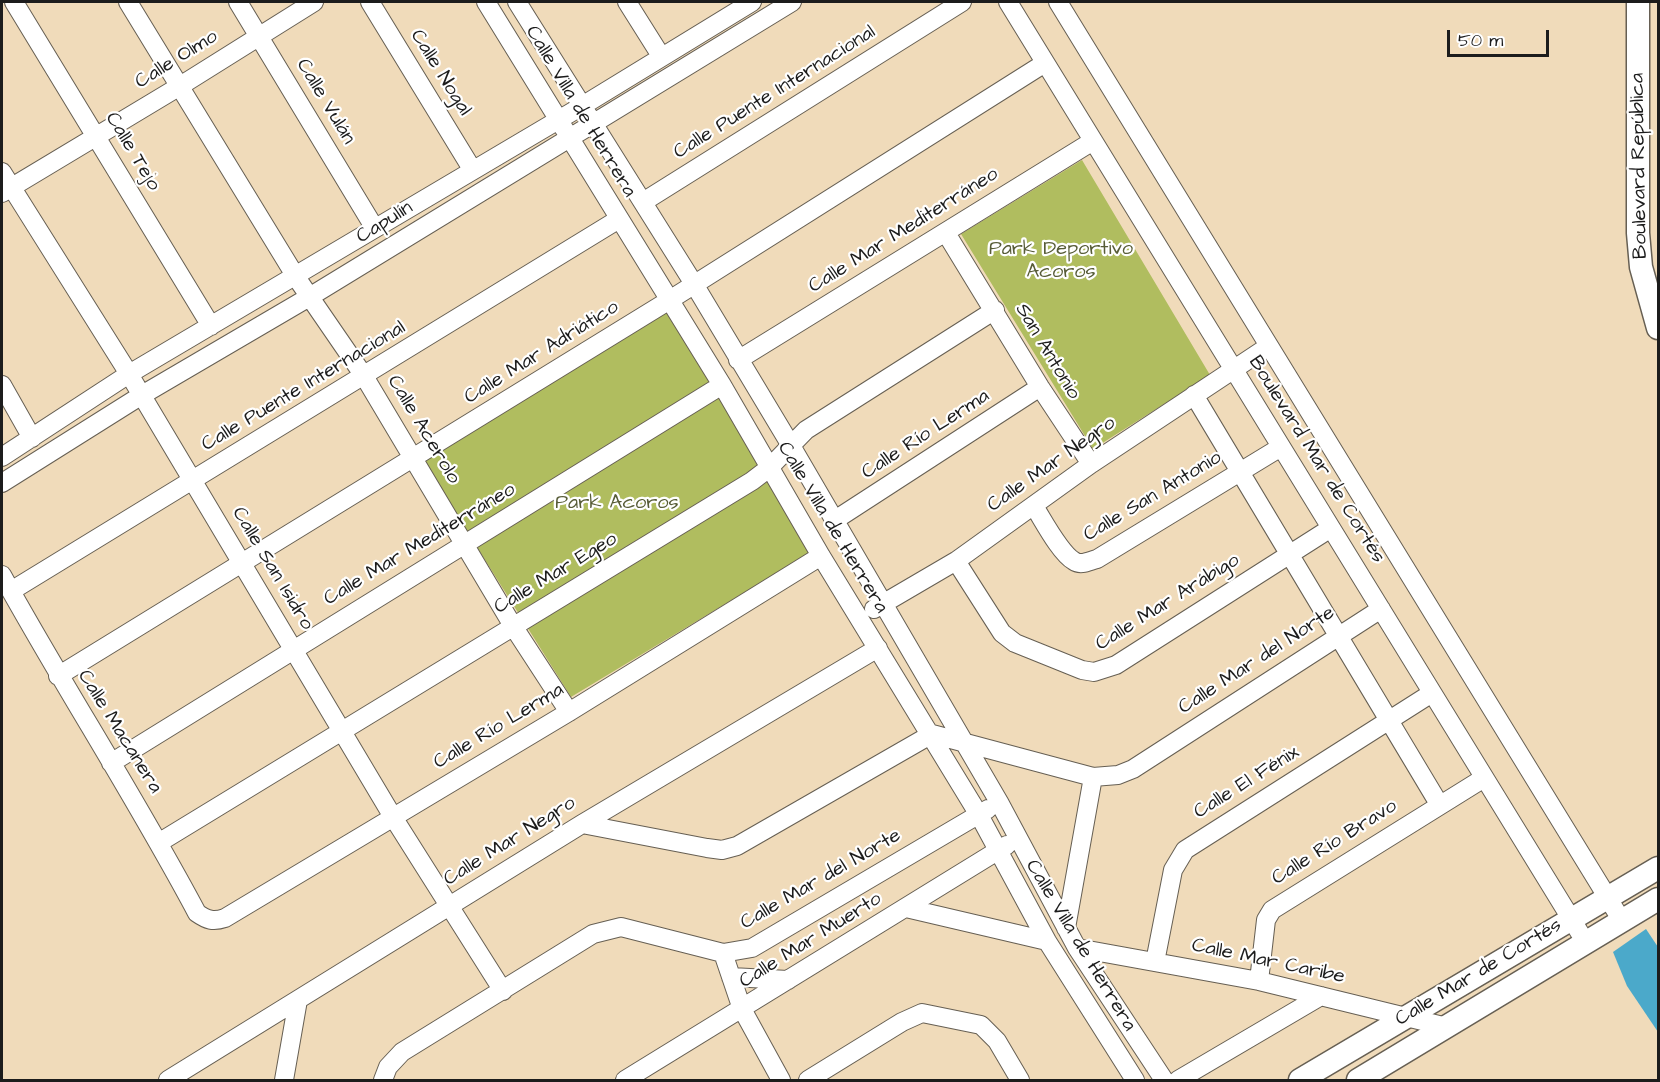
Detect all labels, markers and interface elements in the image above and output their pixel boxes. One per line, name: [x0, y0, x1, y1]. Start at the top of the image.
scale bar: [1450, 18, 1552, 56]
street label: Calle Puente Internacional: [670, 21, 880, 165]
street label: Calle Villa de Herrera: [519, 22, 641, 202]
street label: Calle Olmo: [131, 25, 223, 95]
street label: Calle Nogal: [404, 26, 476, 120]
text: 50 m: [1458, 28, 1503, 53]
street label: Calle Vulán: [290, 55, 360, 149]
street label: Boulevard República: [1626, 73, 1654, 259]
street label: Calle Tejo: [99, 108, 165, 196]
street label: Calle Mar Mediterráneo: [805, 163, 1003, 299]
street label: Capulín: [352, 196, 418, 250]
park label: Park Deportivo Acoros: [989, 238, 1133, 285]
street label: Calle Mar Adriático: [460, 296, 624, 410]
street label: San Antonio: [1009, 300, 1085, 404]
street label: Calle Puente Internacional: [198, 317, 410, 457]
street label: Boulevard Mar de Cortés: [1242, 352, 1390, 568]
street label: Calle Acerolo: [381, 371, 465, 489]
street label: Calle Río Lerma: [858, 385, 994, 485]
street label: Calle Mar Negro: [983, 412, 1121, 518]
street label: Calle Villa de Herrera: [771, 438, 893, 618]
street label: Calle San Antonio: [1080, 446, 1226, 548]
street label: Calle Mar Mediterráneo: [320, 478, 520, 612]
park label: Park Acoros: [555, 492, 679, 516]
street label: Calle San Isidro: [226, 503, 318, 635]
street label: Calle Mar Egeo: [490, 528, 622, 620]
street label: Calle Mar Arábigo: [1092, 549, 1244, 657]
street label: Calle Mar del Norte: [1174, 602, 1340, 720]
street label: Calle Macanera: [71, 666, 167, 798]
street label: Calle Río Lerma: [430, 679, 568, 775]
street label: Calle El Fénix: [1190, 741, 1304, 825]
street label: Calle Mar Negro: [440, 792, 580, 892]
street label: Calle Río Bravo: [1268, 795, 1402, 891]
street label: Calle Mar del Norte: [737, 824, 905, 936]
street label: Calle Villa de Herrera: [1019, 856, 1141, 1036]
street label: Calle Mar Muerto: [735, 888, 887, 994]
street label: Calle Mar de Cortés: [1392, 914, 1566, 1032]
street label: Calle Mar Caribe: [1189, 934, 1347, 990]

